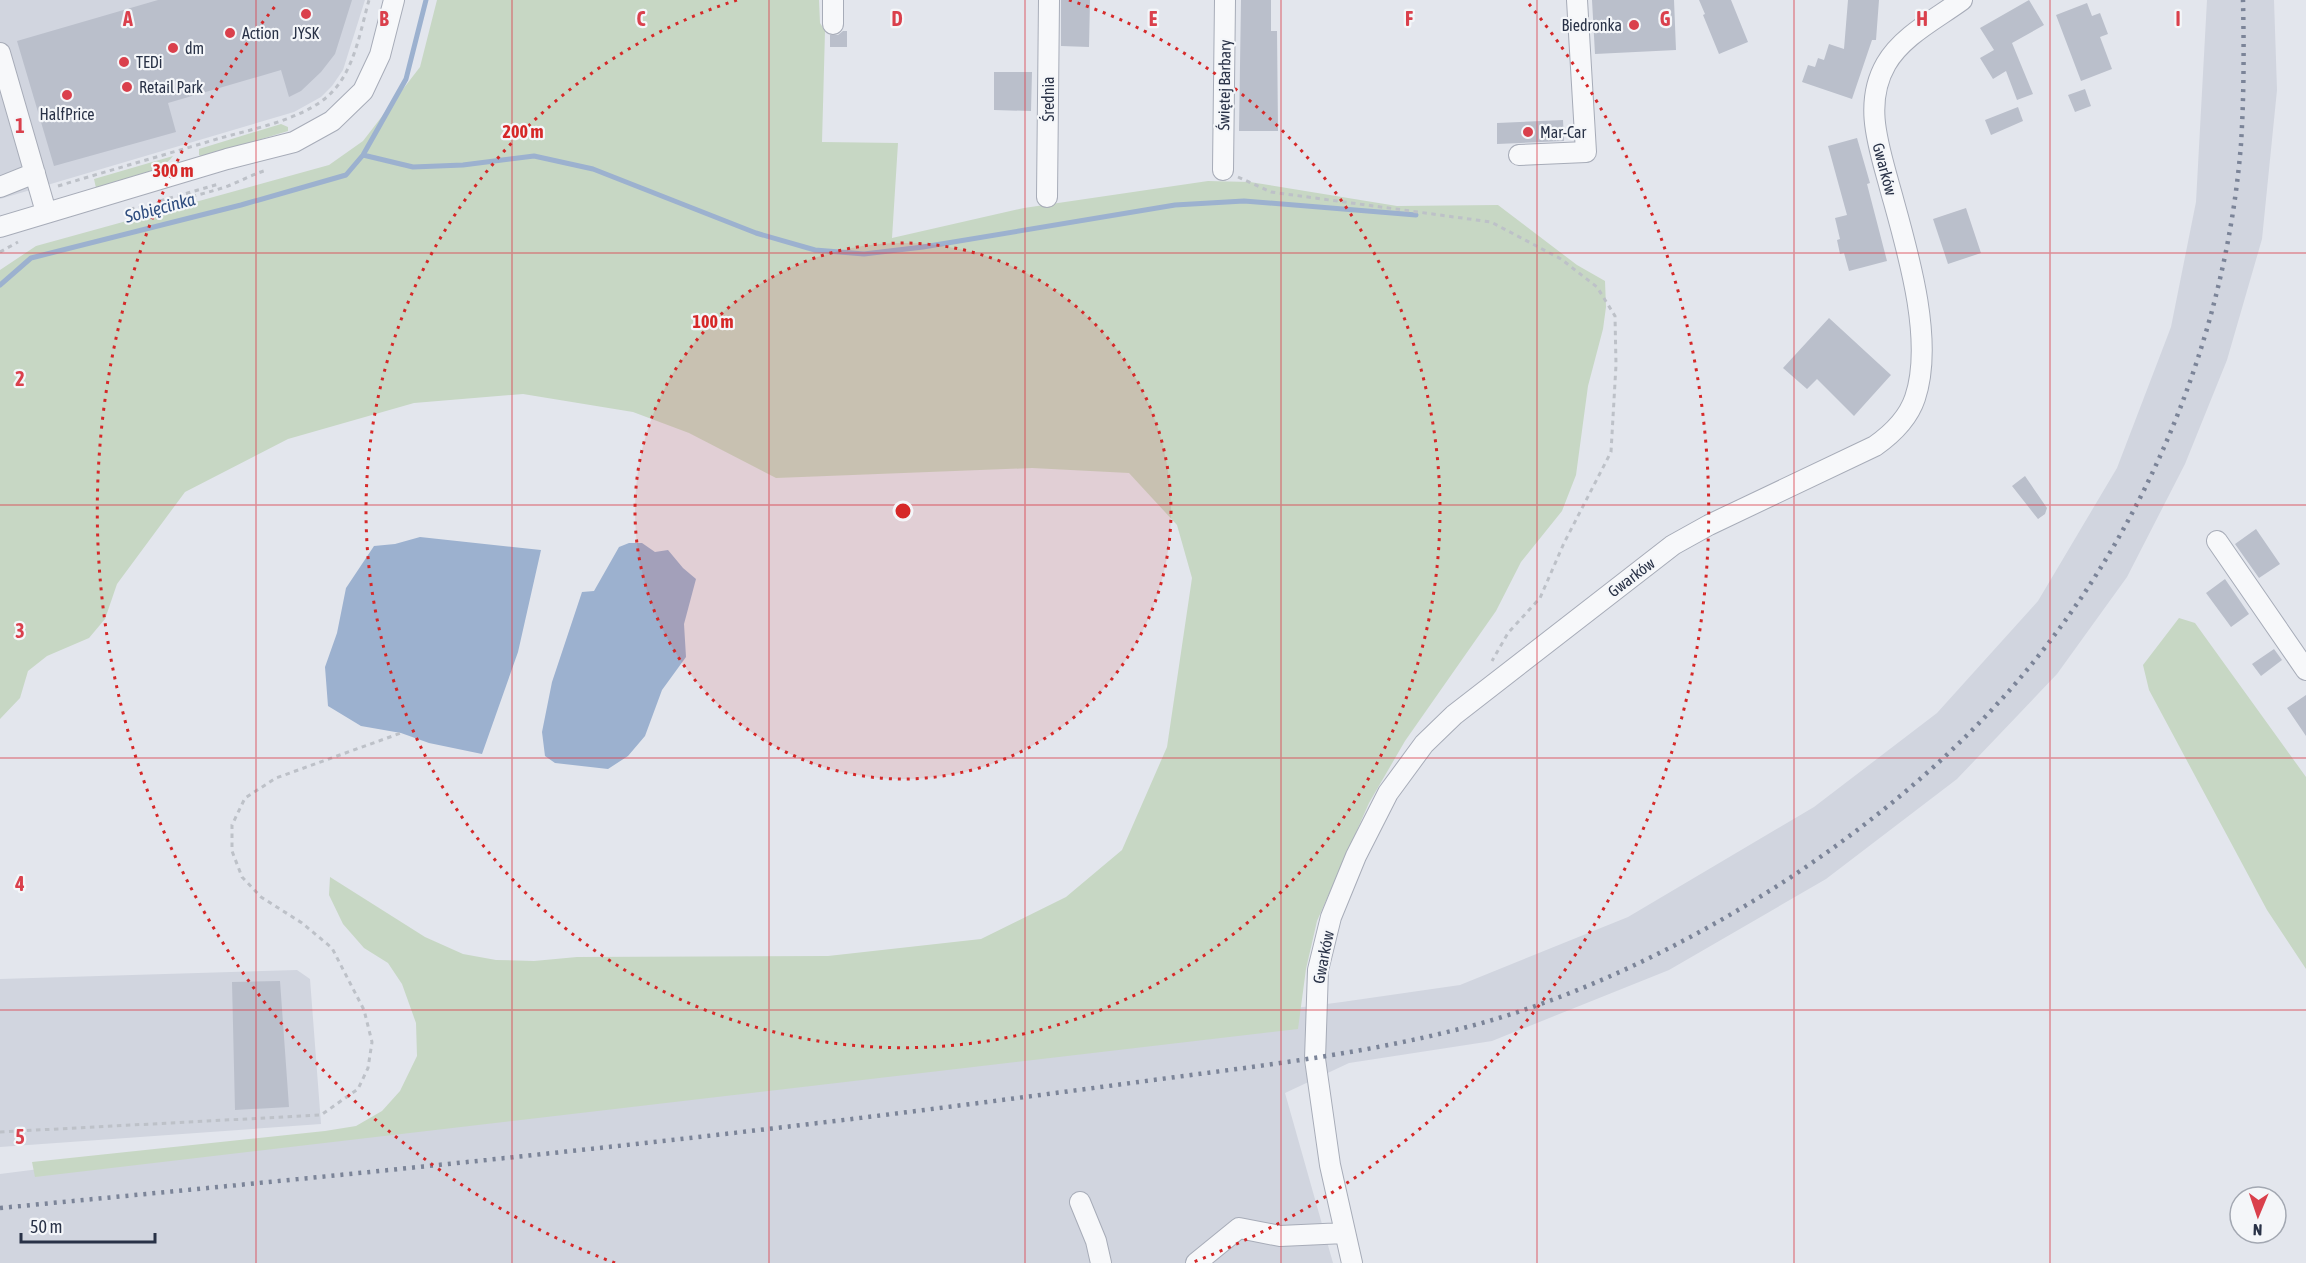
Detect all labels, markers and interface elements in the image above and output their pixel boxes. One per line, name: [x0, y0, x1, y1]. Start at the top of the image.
text: A: [122, 7, 133, 30]
marker: JYSK: [299, 7, 313, 21]
text: B: [379, 7, 389, 30]
text: C: [637, 7, 646, 30]
text: D: [891, 7, 903, 30]
text: E: [1149, 7, 1158, 30]
text: F: [1405, 7, 1413, 30]
text: G: [1660, 7, 1671, 30]
text: H: [1916, 7, 1928, 30]
text: I: [2175, 7, 2181, 30]
place label: Biedronka: [1561, 16, 1622, 34]
marker: Biedronka: [1627, 18, 1641, 32]
place label: Action: [242, 24, 279, 42]
place label: JYSK: [293, 24, 320, 42]
marker: Action: [223, 26, 237, 40]
place label: dm: [185, 39, 204, 57]
street label: Świętej Barbary: [1214, 39, 1235, 131]
marker: dm: [166, 41, 180, 55]
place label: TEDi: [136, 53, 162, 71]
marker: TEDi: [117, 55, 131, 69]
street label: Średnia: [1039, 76, 1057, 122]
place label: Retail Park: [139, 78, 203, 96]
marker: Retail Park: [120, 80, 134, 94]
marker: HalfPrice: [60, 88, 74, 102]
place label: HalfPrice: [40, 105, 94, 123]
text: 1: [15, 114, 25, 137]
text: 200 m: [503, 121, 543, 142]
place label: Mar-Car: [1540, 123, 1587, 141]
marker: Mar-Car: [1521, 125, 1535, 139]
street label: Gwarków: [1869, 141, 1901, 198]
text: 300 m: [153, 160, 193, 181]
water label: Sobięcinka: [121, 188, 198, 227]
text: 100 m: [693, 311, 733, 332]
text: 2: [15, 367, 25, 390]
centre of rings: [893, 501, 913, 521]
street label: Gwarków: [1604, 553, 1658, 600]
text: 3: [15, 619, 25, 642]
text: 4: [14, 872, 25, 895]
street label: Gwarków: [1309, 929, 1337, 985]
text: 5: [15, 1125, 25, 1148]
north arrow: [2228, 1185, 2288, 1245]
scale bar: [21, 1206, 154, 1244]
text: 50 m: [30, 1216, 62, 1237]
text: N: [2252, 1221, 2263, 1239]

